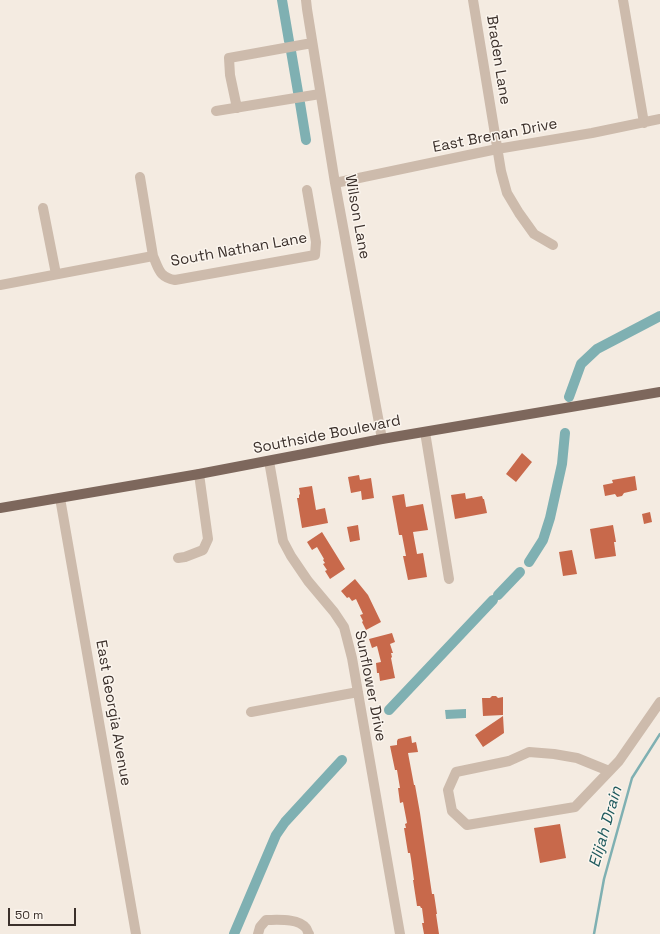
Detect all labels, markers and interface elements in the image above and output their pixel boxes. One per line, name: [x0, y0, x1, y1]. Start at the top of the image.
street label: Braden Lane: [482, 14, 514, 106]
street label: East Brenan Drive: [431, 115, 559, 157]
street label: Wilson Lane: [341, 173, 373, 261]
street label: South Nathan Lane: [169, 229, 309, 271]
street label: Southside Boulevard: [252, 412, 402, 458]
street label: Sunflower Drive: [350, 629, 390, 743]
street label: East Georgia Avenue: [91, 639, 135, 787]
water label: Elijah Drain: [585, 784, 627, 870]
scale bar: [10, 900, 78, 926]
text: 50 m: [15, 907, 43, 923]

